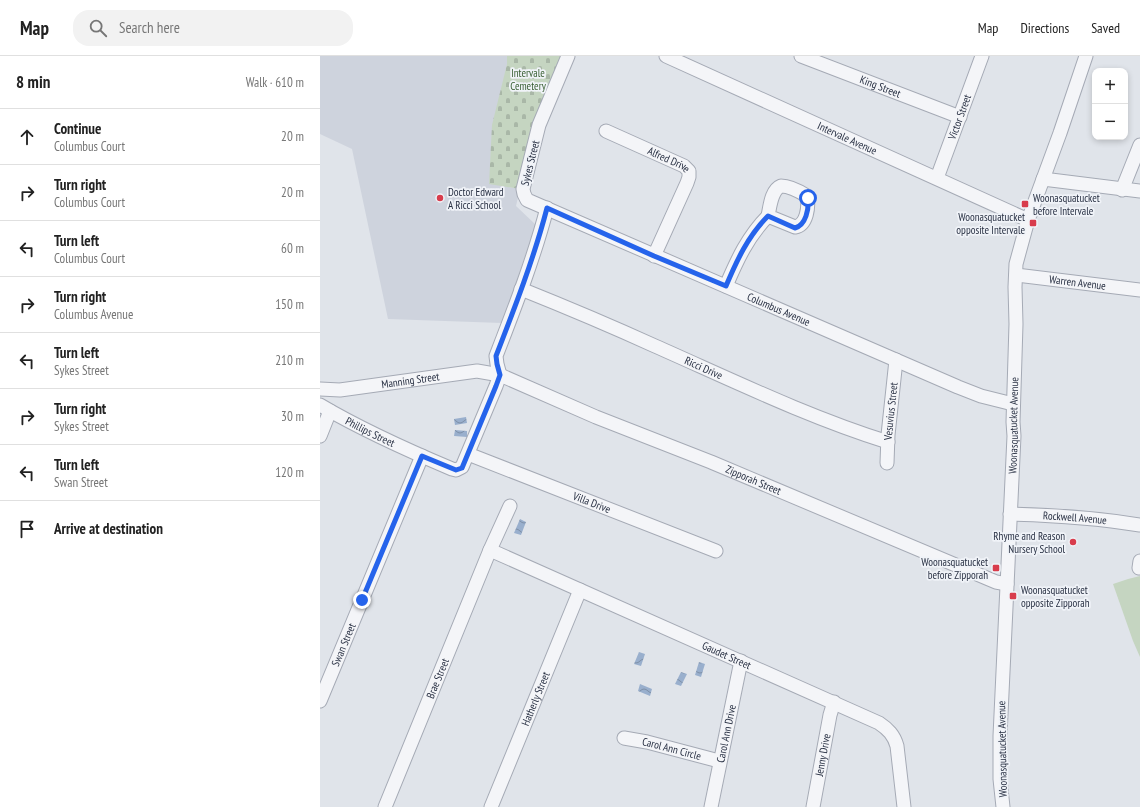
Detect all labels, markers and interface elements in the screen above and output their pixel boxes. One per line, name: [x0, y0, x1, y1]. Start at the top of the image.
search box: [73, 10, 353, 46]
text: Map: [20, 16, 49, 40]
icon: search: [87, 17, 109, 39]
text: Search here: [119, 18, 180, 37]
text: Map: [978, 19, 998, 37]
text: Directions: [1020, 19, 1069, 37]
text: Saved: [1091, 19, 1120, 37]
park label: Intervale Cemetery: [510, 66, 547, 93]
map controls: [1092, 68, 1128, 140]
button: +: [1092, 68, 1128, 104]
text: 8 min: [16, 71, 50, 93]
street label: King Street: [858, 72, 903, 101]
text: Walk · 610 m: [246, 74, 304, 91]
street label: Victor Street: [944, 92, 974, 143]
button: −: [1092, 104, 1128, 140]
text: Continue: [54, 119, 101, 138]
street label: Intervale Avenue: [815, 119, 880, 158]
icon: ahead: [16, 126, 38, 148]
text: 20 m: [281, 128, 304, 145]
text: Columbus Court: [54, 138, 125, 155]
street label: Sykes Street: [518, 139, 542, 187]
street label: Alfred Drive: [645, 144, 694, 176]
text: Turn right: [54, 175, 106, 194]
icon: right: [16, 182, 38, 204]
text: 20 m: [281, 184, 304, 201]
place label: Doctor Edward A Ricci School: [448, 185, 504, 212]
route start: [799, 189, 817, 207]
place label: Woonasquatucket before Intervale: [1033, 191, 1100, 218]
marker: Doctor Edward A Ricci School: [435, 193, 445, 203]
text: Columbus Court: [54, 194, 125, 211]
marker: Woonasquatucket before Intervale: [1020, 199, 1030, 209]
place label: Woonasquatucket opposite Intervale: [956, 210, 1025, 237]
marker: Woonasquatucket opposite Intervale: [1028, 218, 1038, 228]
text: Turn left: [54, 231, 99, 250]
icon: left: [16, 238, 38, 260]
text: 60 m: [281, 240, 304, 257]
text: Columbus Court: [54, 250, 125, 267]
street label: Warren Avenue: [1049, 272, 1107, 293]
text: Turn right: [54, 287, 106, 306]
street label: Columbus Avenue: [745, 289, 813, 329]
icon: right: [16, 294, 38, 316]
text: 150 m: [275, 296, 304, 313]
text: Columbus Avenue: [54, 306, 133, 323]
text: Turn left: [54, 343, 99, 362]
icon: left: [16, 350, 38, 372]
text: 210 m: [275, 352, 304, 369]
street label: Ricci Drive: [683, 353, 725, 383]
text: Sykes Street: [54, 362, 109, 379]
street label: Manning Street: [380, 369, 440, 391]
street label: Woonasquatucket Avenue: [1005, 376, 1021, 474]
street label: Vesuvius Street: [881, 382, 901, 441]
text: Turn right: [54, 399, 106, 418]
icon: right: [16, 406, 38, 428]
text: 30 m: [281, 408, 304, 425]
street label: Phillips Street: [343, 414, 397, 450]
text: Sykes Street: [54, 418, 109, 435]
text: Turn left: [54, 455, 99, 474]
icon: left: [16, 462, 38, 484]
street label: Zipporah Street: [724, 462, 783, 498]
text: 120 m: [275, 464, 304, 481]
text: Swan Street: [54, 474, 108, 491]
street label: Villa Drive: [570, 488, 613, 516]
street label: Rockwell Avenue: [1043, 508, 1108, 527]
icon: arrive: [16, 518, 38, 540]
text: Arrive at destination: [54, 519, 163, 538]
place label: Rhyme and Reason Nursery School: [993, 529, 1065, 556]
marker: Rhyme and Reason Nursery School: [1068, 537, 1078, 547]
place label: Woonasquatucket before Zipporah: [921, 555, 988, 582]
marker: Woonasquatucket before Zipporah: [991, 563, 1001, 573]
place label: Woonasquatucket opposite Zipporah: [1021, 583, 1090, 610]
route end: [353, 591, 371, 609]
marker: Woonasquatucket opposite Zipporah: [1008, 591, 1018, 601]
street label: Swan Street: [328, 621, 359, 668]
street label: Gaudet Street: [700, 638, 753, 672]
street label: Brae Street: [423, 656, 452, 701]
street label: Hatherly Street: [518, 670, 553, 728]
street label: Woonasquatucket Avenue: [994, 700, 1010, 797]
street label: Carol Ann Drive: [713, 703, 739, 764]
street label: Jenny Drive: [812, 732, 834, 778]
street label: Carol Ann Circle: [641, 734, 703, 763]

